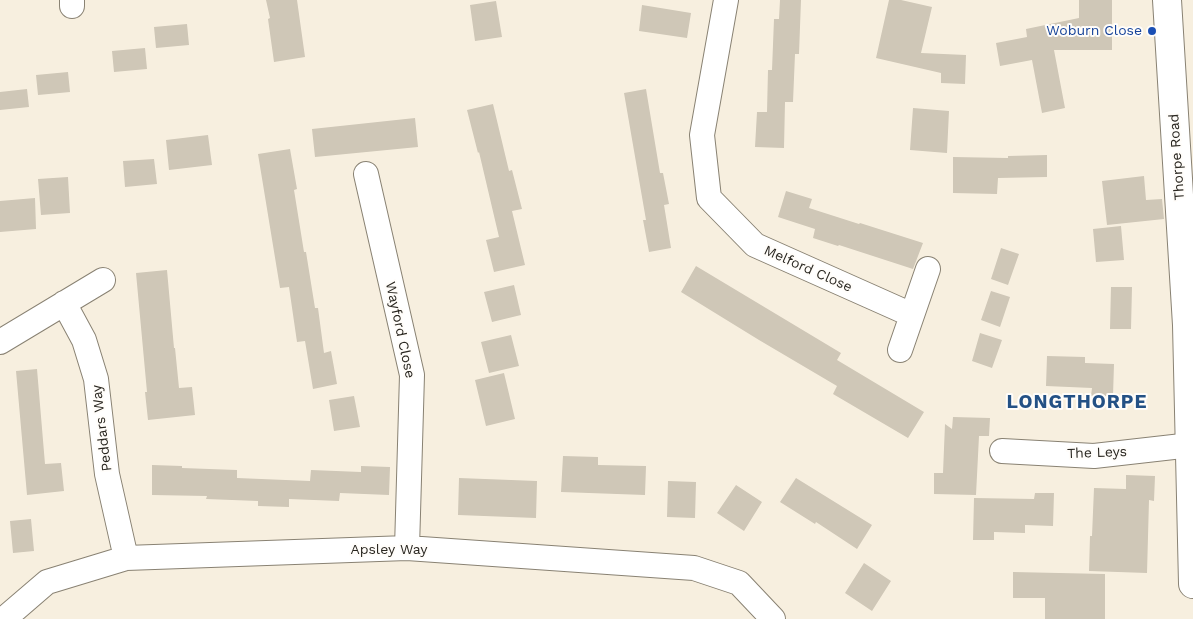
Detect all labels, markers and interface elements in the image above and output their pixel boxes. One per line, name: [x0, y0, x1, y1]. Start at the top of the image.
place label: Woburn Close: [1046, 23, 1142, 39]
marker: Woburn Close: [1146, 25, 1158, 37]
street label: Thorpe Road: [1166, 113, 1188, 201]
street label: Melford Close: [761, 242, 855, 296]
street label: Wayford Close: [382, 280, 418, 380]
street label: Peddars Way: [88, 384, 116, 472]
district label: LONGTHORPE: [1005, 391, 1149, 413]
street label: The Leys: [1067, 444, 1127, 462]
street label: Apsley Way: [350, 542, 428, 558]

